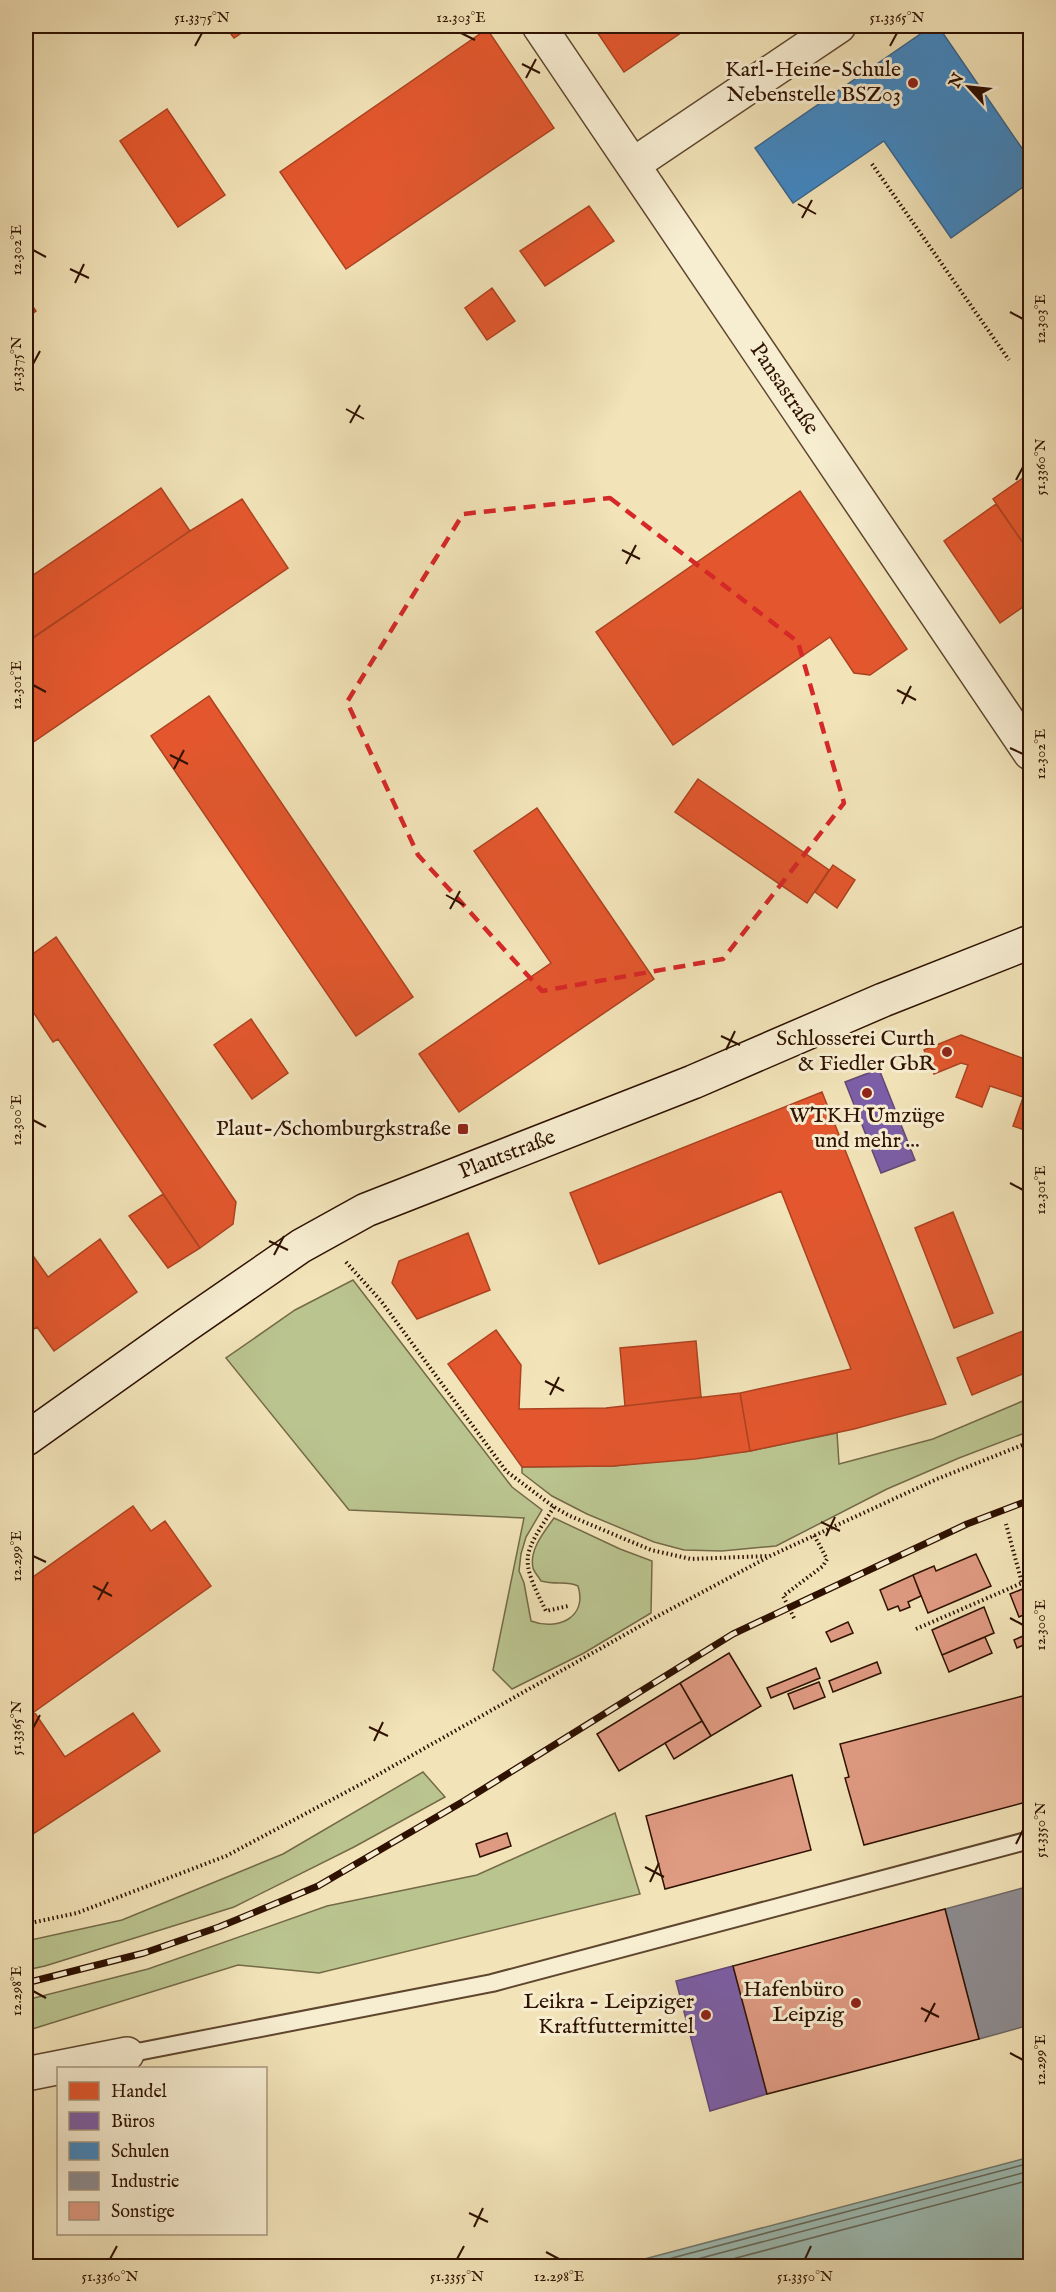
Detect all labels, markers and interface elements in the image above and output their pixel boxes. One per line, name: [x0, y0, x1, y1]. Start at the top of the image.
text: 51.3375°N: [174, 8, 230, 27]
text: 12.303°E: [436, 8, 486, 27]
text: 51.3365°N: [870, 8, 924, 27]
place label: Karl-Heine-Schule Nebenstelle BSZ03: [725, 56, 901, 109]
north arrow: [939, 57, 999, 117]
text: N: [945, 70, 970, 93]
marker: Karl-Heine-Schule Nebenstelle BSZ03: [906, 76, 920, 90]
text: 12.302°E: [7, 225, 26, 276]
text: 12.303°E: [1031, 294, 1050, 344]
text: 51.3375°N: [7, 336, 26, 392]
street label: Pansastraße: [743, 337, 825, 440]
text: 51.3360°N: [1031, 439, 1050, 495]
text: 12.301°E: [7, 660, 26, 710]
text: 12.302°E: [1031, 729, 1050, 780]
place label: Schlosserei Curth & Fiedler GbR: [776, 1025, 936, 1078]
marker: Schlosserei Curth & Fiedler GbR: [940, 1045, 954, 1059]
marker: WTKH Umzüge und mehr ...: [860, 1086, 874, 1100]
text: 12.300°E: [7, 1094, 26, 1146]
place label: WTKH Umzüge und mehr ...: [789, 1102, 945, 1155]
place label: Plaut-/Schomburgkstraße: [216, 1115, 451, 1143]
marker: Plaut-/Schomburgkstraße: [456, 1122, 470, 1136]
street label: Plautstraße: [455, 1123, 560, 1186]
text: 12.301°E: [1031, 1165, 1050, 1215]
text: 12.299°E: [7, 1530, 26, 1582]
text: 12.300°E: [1031, 1599, 1050, 1651]
text: 51.3365°N: [7, 1701, 26, 1755]
text: 51.3350°N: [1031, 1802, 1050, 1858]
text: 12.298°E: [7, 1966, 26, 2016]
place label: Hafenbüro Leipzig: [743, 1976, 845, 2029]
place label: Leikra - Leipziger Kraftfuttermittel: [523, 1988, 694, 2041]
marker: Hafenbüro Leipzig: [849, 1996, 863, 2010]
marker: Leikra - Leipziger Kraftfuttermittel: [699, 2008, 713, 2022]
text: 12.299°E: [1031, 2034, 1050, 2086]
legend: [57, 2067, 267, 2235]
text: Handel: [111, 2081, 167, 2104]
text: Büros: [111, 2111, 155, 2134]
text: Schulen: [111, 2141, 170, 2164]
text: Industrie: [111, 2171, 179, 2194]
text: Sonstige: [111, 2201, 175, 2224]
text: 51.3360°N: [82, 2267, 138, 2286]
text: 51.3355°N: [430, 2267, 484, 2286]
text: 12.298°E: [534, 2267, 584, 2286]
text: 51.3350°N: [777, 2267, 833, 2286]

